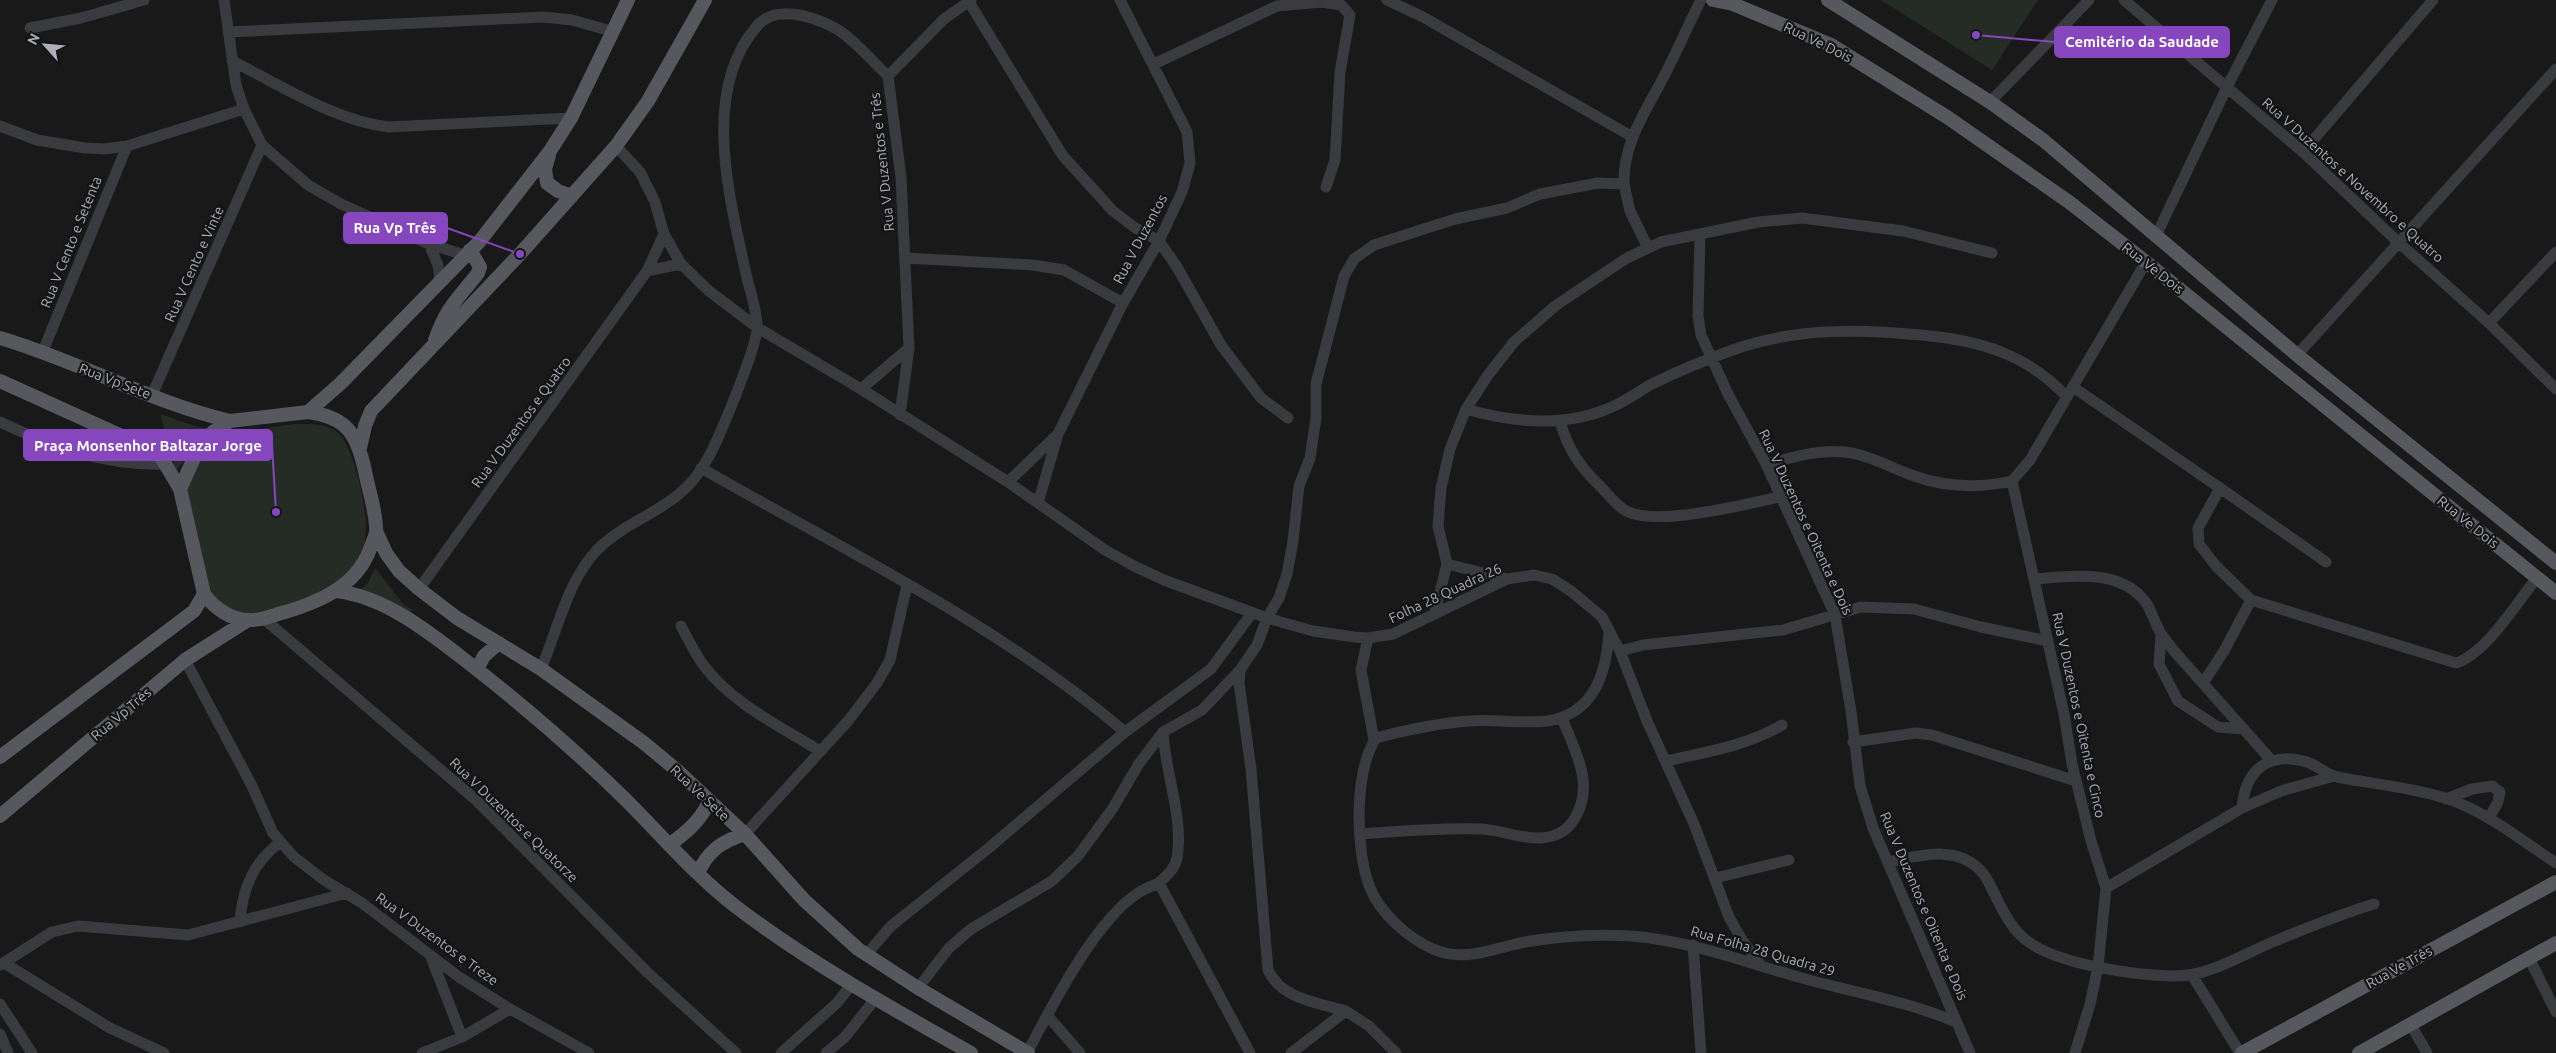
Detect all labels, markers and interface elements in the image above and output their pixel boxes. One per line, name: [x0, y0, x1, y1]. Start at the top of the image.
street label: Rua Ve Dois: [1781, 19, 1855, 65]
north arrow: [20, 20, 70, 70]
callout: Cemitério da Saudade: [2055, 27, 2229, 57]
text: N: [24, 31, 43, 47]
text: Cemitério da Saudade: [2065, 33, 2219, 50]
street label: Rua V Duzentos e Três: [867, 92, 897, 232]
street label: Rua V Duzentos e Novembro e Quatro: [2259, 94, 2447, 266]
street label: Rua V Cento e Setenta: [37, 174, 105, 310]
street label: Rua V Duzentos: [1110, 192, 1170, 286]
street label: Rua V Cento e Vinte: [161, 204, 227, 324]
callout: Rua Vp Três: [344, 213, 447, 243]
text: Rua Vp Três: [354, 219, 436, 236]
street label: Rua Ve Dois: [2119, 239, 2187, 297]
street label: Rua V Duzentos e Quatro: [468, 353, 574, 491]
street label: Rua Vp Sete: [77, 360, 153, 402]
street label: Rua V Duzentos e Oitenta e Dois: [1756, 427, 1856, 617]
callout: Praça Monsenhor Baltazar Jorge: [24, 430, 272, 460]
text: Praça Monsenhor Baltazar Jorge: [34, 437, 262, 455]
street label: Rua Ve Dois: [2434, 492, 2502, 552]
street label: Folha 28 Quadra 26: [1386, 560, 1504, 626]
street label: Rua V Duzentos e Oitenta e Cinco: [2049, 611, 2109, 819]
street label: Rua Vp Três: [88, 684, 154, 744]
street label: Rua V Duzentos e Quatorze: [447, 754, 581, 886]
street label: Rua Ve Sete: [667, 762, 733, 824]
street label: Rua V Duzentos e Oitenta e Dois: [1877, 810, 1971, 1002]
street label: Rua V Duzentos e Treze: [373, 889, 501, 989]
street label: Rua Folha 28 Quadra 29: [1689, 923, 1837, 979]
street label: Rua Ve Três: [2363, 942, 2435, 992]

